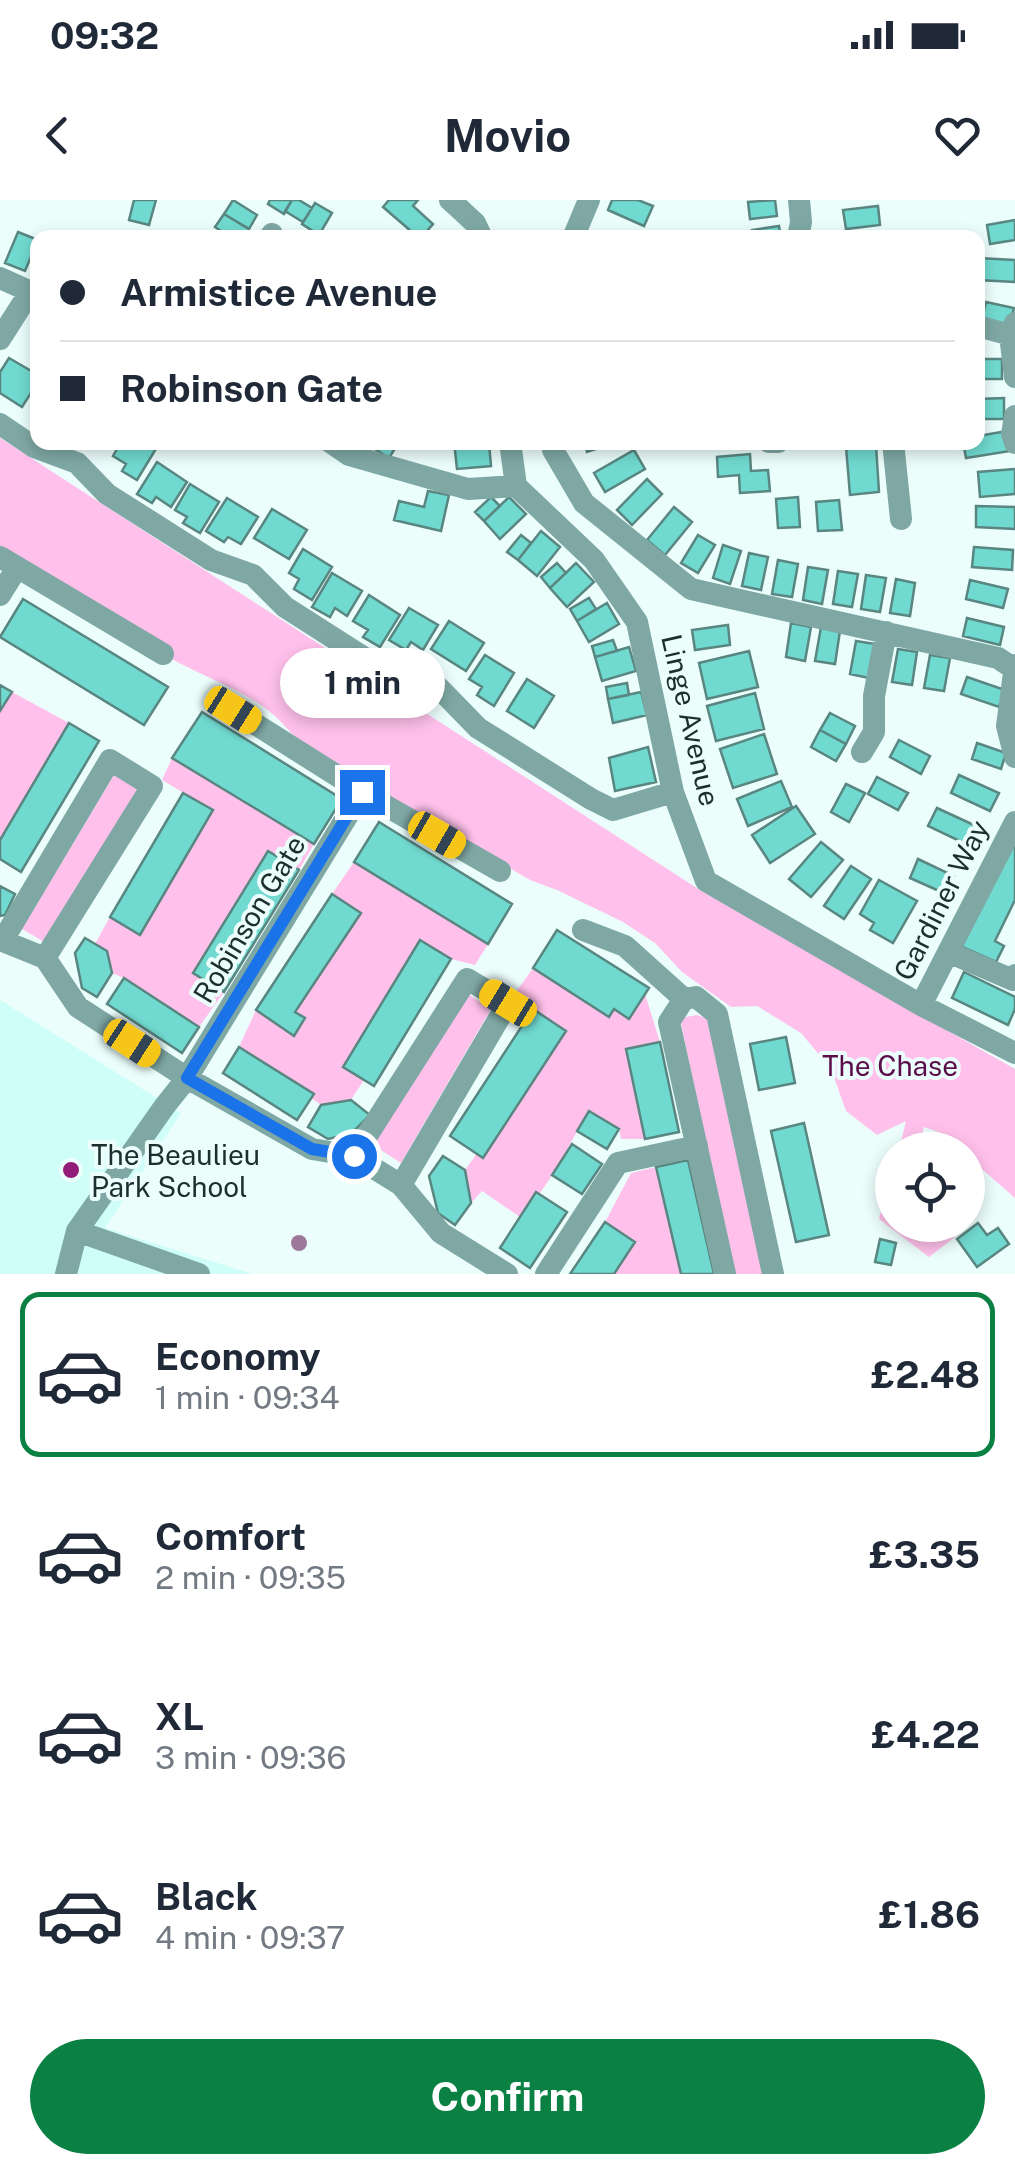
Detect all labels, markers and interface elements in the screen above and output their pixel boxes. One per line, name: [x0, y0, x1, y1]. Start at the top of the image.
text: 09:32: [50, 13, 159, 58]
icon: back: [30, 108, 85, 163]
icon: heart: [930, 108, 985, 163]
text: Movio: [444, 109, 571, 162]
text: Armistice Avenue: [120, 270, 438, 315]
text: Robinson Gate: [120, 366, 383, 411]
street label: Linge Avenue: [655, 631, 727, 809]
callout: 1 min: [280, 647, 444, 717]
text: 1 min: [324, 664, 401, 701]
car: [200, 681, 266, 739]
route end: [340, 770, 385, 815]
car: [404, 807, 470, 863]
street label: Gardiner Way: [886, 814, 996, 986]
street label: Robinson Gate: [186, 830, 312, 1008]
car: [475, 975, 541, 1031]
car: [99, 1014, 165, 1072]
park label: The Chase: [822, 1049, 958, 1082]
map controls: [875, 1132, 985, 1242]
button: locate: [875, 1132, 985, 1242]
route start: [332, 1134, 377, 1179]
place label: The Beaulieu Park School: [91, 1138, 260, 1203]
marker: The Beaulieu Park School: [60, 1159, 82, 1181]
icon: car: [35, 1330, 125, 1420]
text: Economy: [155, 1334, 321, 1379]
text: £2.48: [871, 1352, 980, 1397]
text: 1 min · 09:34: [155, 1379, 340, 1416]
icon: car: [35, 1510, 125, 1600]
text: Comfort: [155, 1514, 306, 1559]
text: £3.35: [869, 1532, 980, 1577]
text: 2 min · 09:35: [155, 1559, 346, 1596]
icon: car: [35, 1690, 125, 1780]
text: XL: [155, 1694, 204, 1739]
text: £4.22: [871, 1712, 980, 1757]
text: 3 min · 09:36: [155, 1739, 346, 1776]
icon: car: [35, 1870, 125, 1960]
text: Black: [155, 1874, 258, 1919]
text: £1.86: [878, 1892, 980, 1937]
text: 4 min · 09:37: [155, 1919, 345, 1956]
button: Confirm: [30, 2039, 985, 2154]

